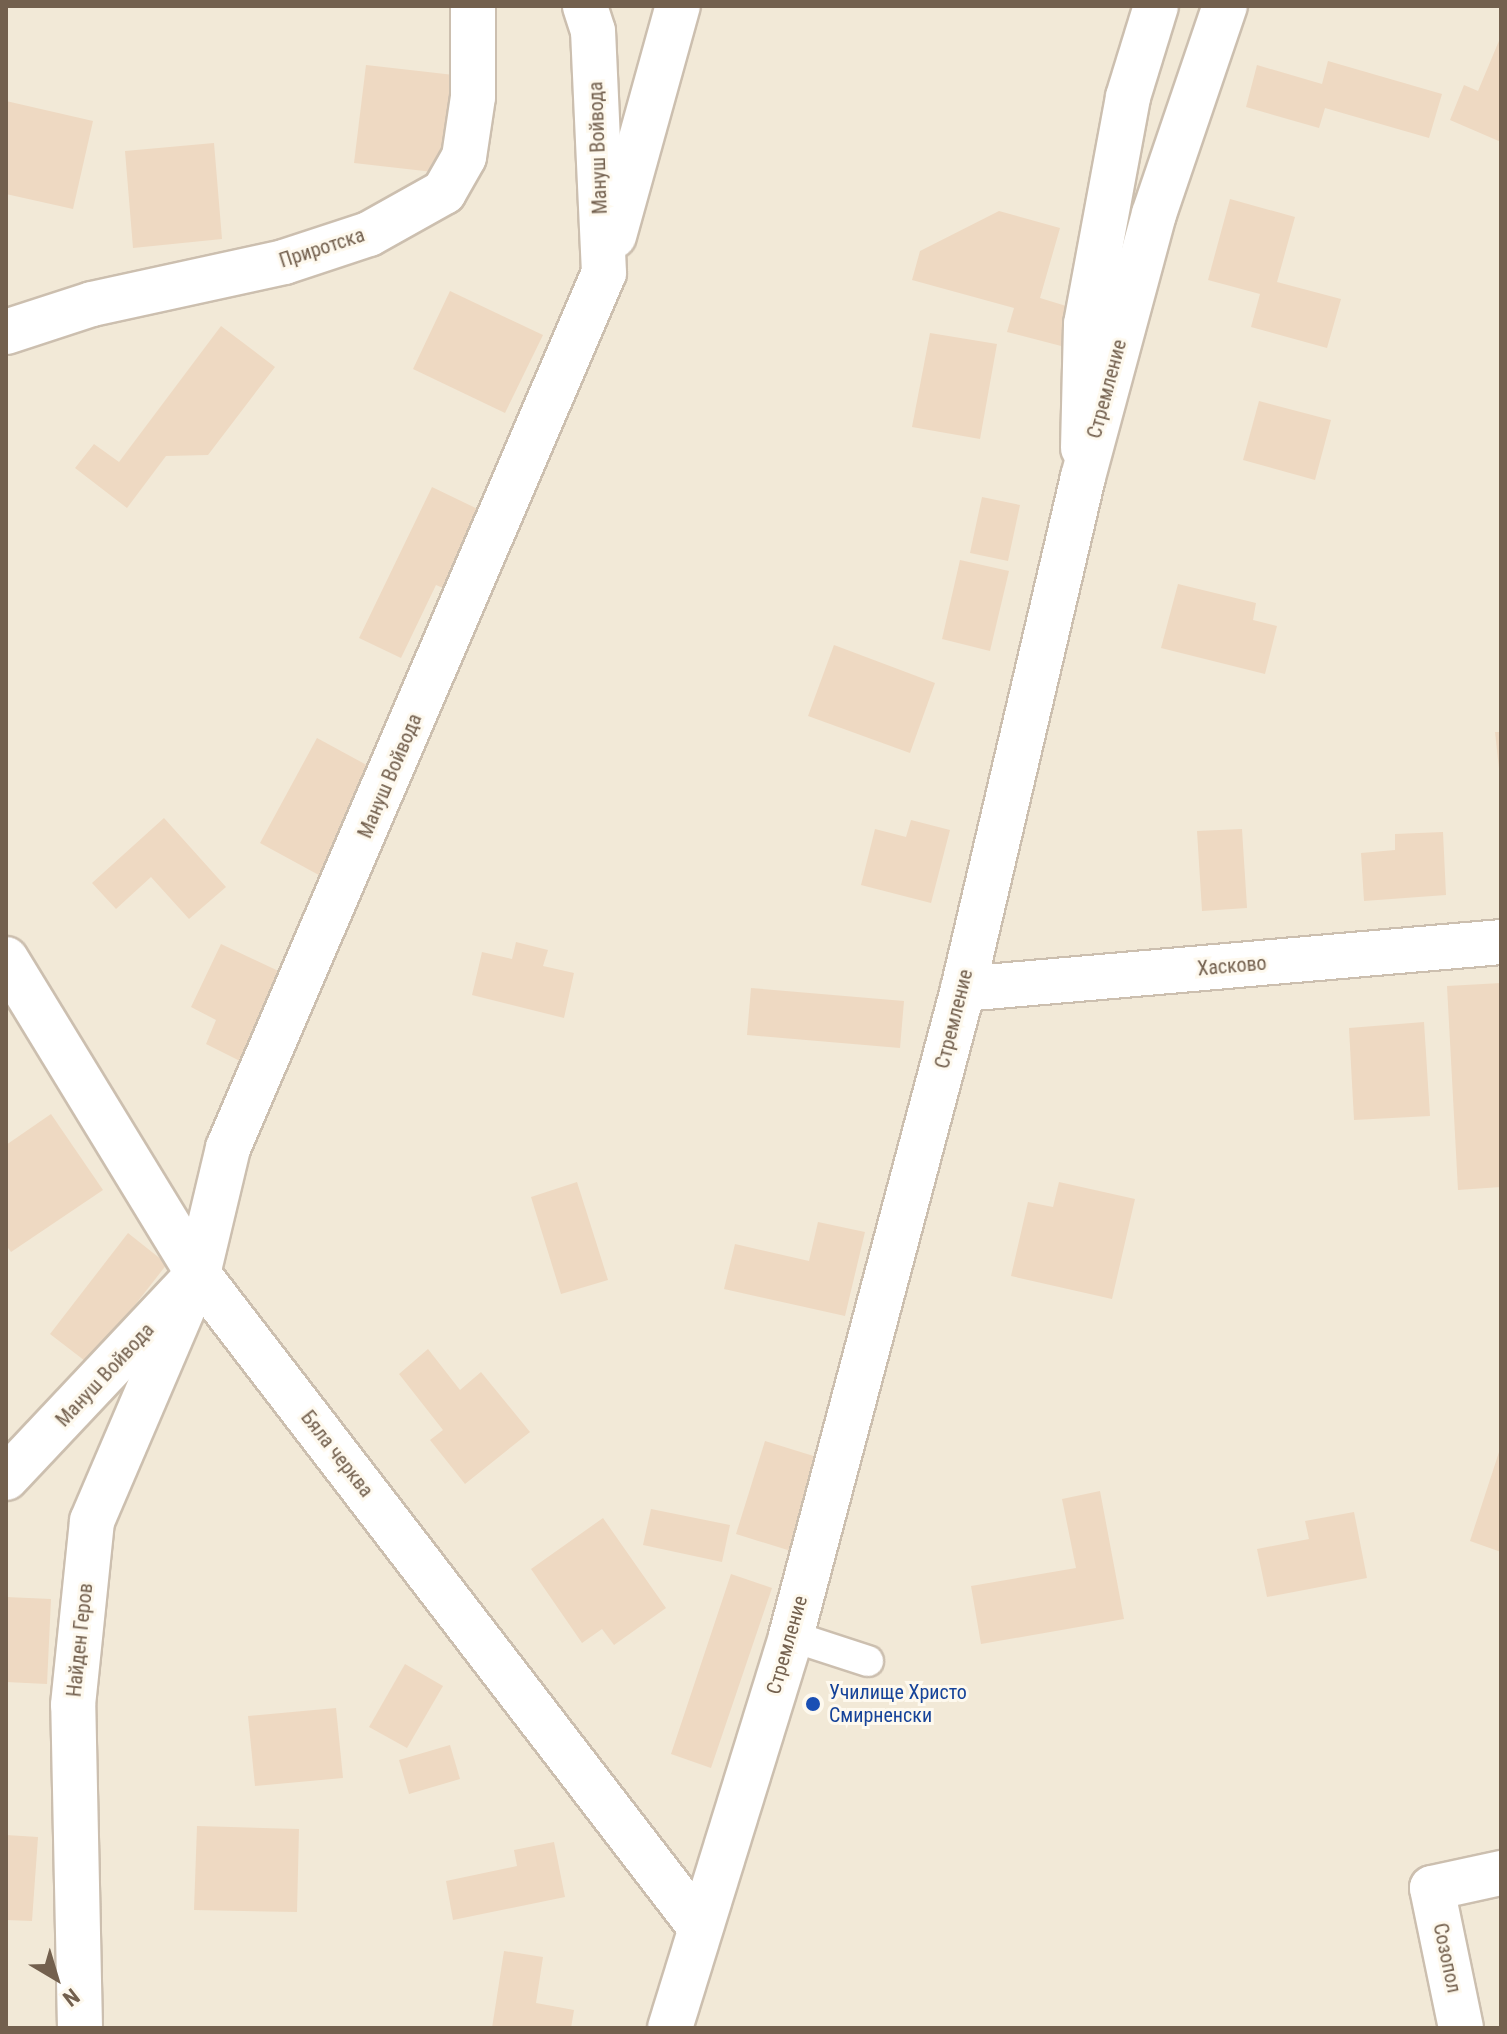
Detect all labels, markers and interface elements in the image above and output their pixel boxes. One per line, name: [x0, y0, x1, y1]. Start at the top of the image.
street label: Мануш Войвода: [584, 81, 612, 215]
street label: Приротска: [276, 223, 368, 273]
street label: Стремление: [1082, 337, 1132, 441]
street label: Мануш Войвода: [353, 710, 427, 842]
street label: Хасково: [1196, 951, 1268, 981]
street label: Стремление: [930, 967, 978, 1071]
street label: Мануш Войвода: [51, 1318, 159, 1432]
street label: Бяла черква: [296, 1406, 378, 1502]
street label: Найден Геров: [62, 1582, 98, 1698]
street label: Стремление: [762, 1593, 812, 1697]
place label: Училище Христо Смирненски: [829, 1680, 967, 1727]
marker: Училище Христо Смирненски: [804, 1695, 822, 1713]
street label: Созопол: [1428, 1921, 1466, 1995]
north arrow: [16, 1938, 96, 2018]
text: N: [58, 1983, 84, 2011]

